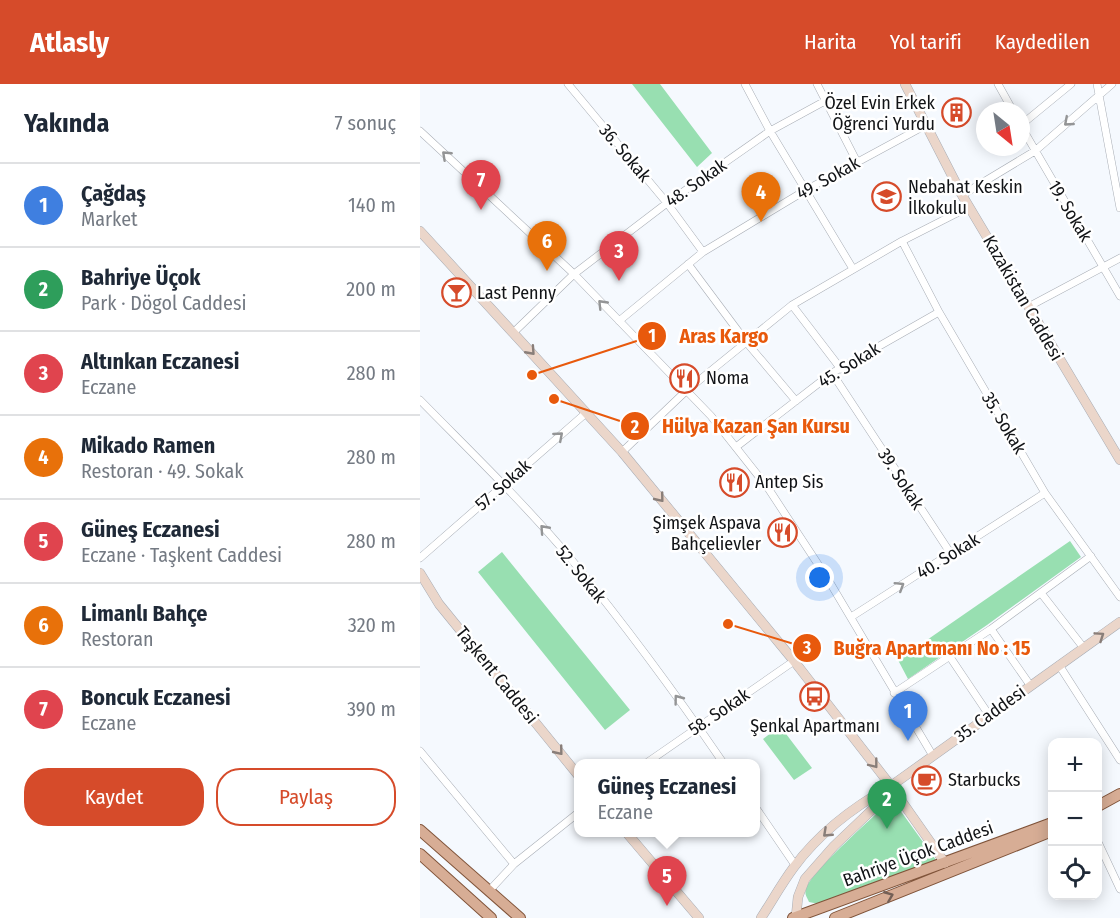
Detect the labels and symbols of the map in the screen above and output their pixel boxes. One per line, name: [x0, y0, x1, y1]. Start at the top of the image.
place label: Özel Evin Erkek Öğrenci Yurdu: [825, 92, 936, 135]
building icon: Özel Evin Erkek Öğrenci Yurdu: [940, 97, 972, 129]
north arrow: [976, 102, 1030, 156]
one-way arrow: [1064, 115, 1075, 126]
street label: 36. Sokak: [594, 120, 656, 187]
one-way arrow: [442, 151, 452, 162]
street label: 49. Sokak: [793, 151, 864, 204]
street label: 48. Sokak: [661, 154, 731, 212]
pin: 7: [462, 160, 500, 210]
pin: 4: [742, 172, 780, 222]
place label: Nebahat Keskin İlkokulu: [908, 176, 1023, 219]
street label: 19. Sokak: [1043, 176, 1097, 246]
school or university icon: Nebahat Keskin İlkokulu: [871, 181, 903, 213]
pin: 6: [528, 222, 566, 271]
street label: Kazakistan Caddesi: [978, 231, 1068, 365]
pin: 3: [600, 232, 638, 281]
bar icon: Last Penny: [440, 277, 472, 309]
place label: Last Penny: [477, 282, 556, 304]
one-way arrow: [599, 300, 610, 311]
callout: Aras Kargo: [637, 317, 780, 355]
text: Aras Kargo: [678, 324, 769, 348]
text: 1: [648, 325, 656, 347]
street label: 45. Sokak: [814, 337, 884, 392]
one-way arrow: [524, 345, 535, 355]
restaurant icon: Noma: [669, 362, 701, 394]
place label: Noma: [706, 367, 749, 389]
street label: 35. Sokak: [977, 388, 1031, 458]
callout: Hülya Kazan Şan Kursu: [620, 407, 862, 445]
text: Hülya Kazan Şan Kursu: [662, 414, 850, 439]
text: 2: [630, 416, 639, 438]
one-way arrow: [552, 433, 563, 444]
street label: 39. Sokak: [873, 444, 929, 514]
street label: 57. Sokak: [471, 454, 536, 515]
restaurant icon: Antep Sis: [718, 466, 750, 498]
place label: Antep Sis: [755, 471, 824, 493]
one-way arrow: [653, 491, 664, 502]
place label: Şimşek Aspava Bahçelievler: [653, 512, 762, 555]
restaurant icon: Şimşek Aspava Bahçelievler: [766, 517, 798, 549]
one-way arrow: [540, 526, 551, 536]
street label: 40. Sokak: [913, 528, 984, 584]
street label: 52. Sokak: [551, 541, 611, 608]
your location: [805, 563, 834, 592]
one-way arrow: [894, 582, 905, 593]
street label: Taşkent Caddesi: [451, 622, 543, 728]
callout: Buğra Apartmanı No : 15: [792, 629, 1043, 667]
one-way arrow: [1093, 632, 1104, 643]
text: Buğra Apartmanı No : 15: [833, 636, 1031, 660]
text: 3: [802, 637, 812, 659]
bus stop icon: Şenkal Apartmanı: [799, 681, 831, 713]
street label: 35. Caddesi: [950, 681, 1030, 747]
street label: 58. Sokak: [684, 683, 754, 740]
pin: 1: [888, 692, 928, 741]
one-way arrow: [674, 695, 685, 706]
place label: Şenkal Apartmanı: [750, 715, 880, 737]
one-way arrow: [552, 744, 563, 755]
one-way arrow: [867, 757, 878, 768]
cafe icon: Starbucks: [911, 764, 943, 796]
place label: Starbucks: [948, 769, 1021, 791]
pin: 2: [868, 780, 906, 829]
street label: Bahriye Üçok Caddesi: [840, 817, 996, 891]
one-way arrow: [823, 825, 834, 836]
pin: 5: [648, 856, 686, 906]
one-way arrow: [883, 891, 894, 904]

